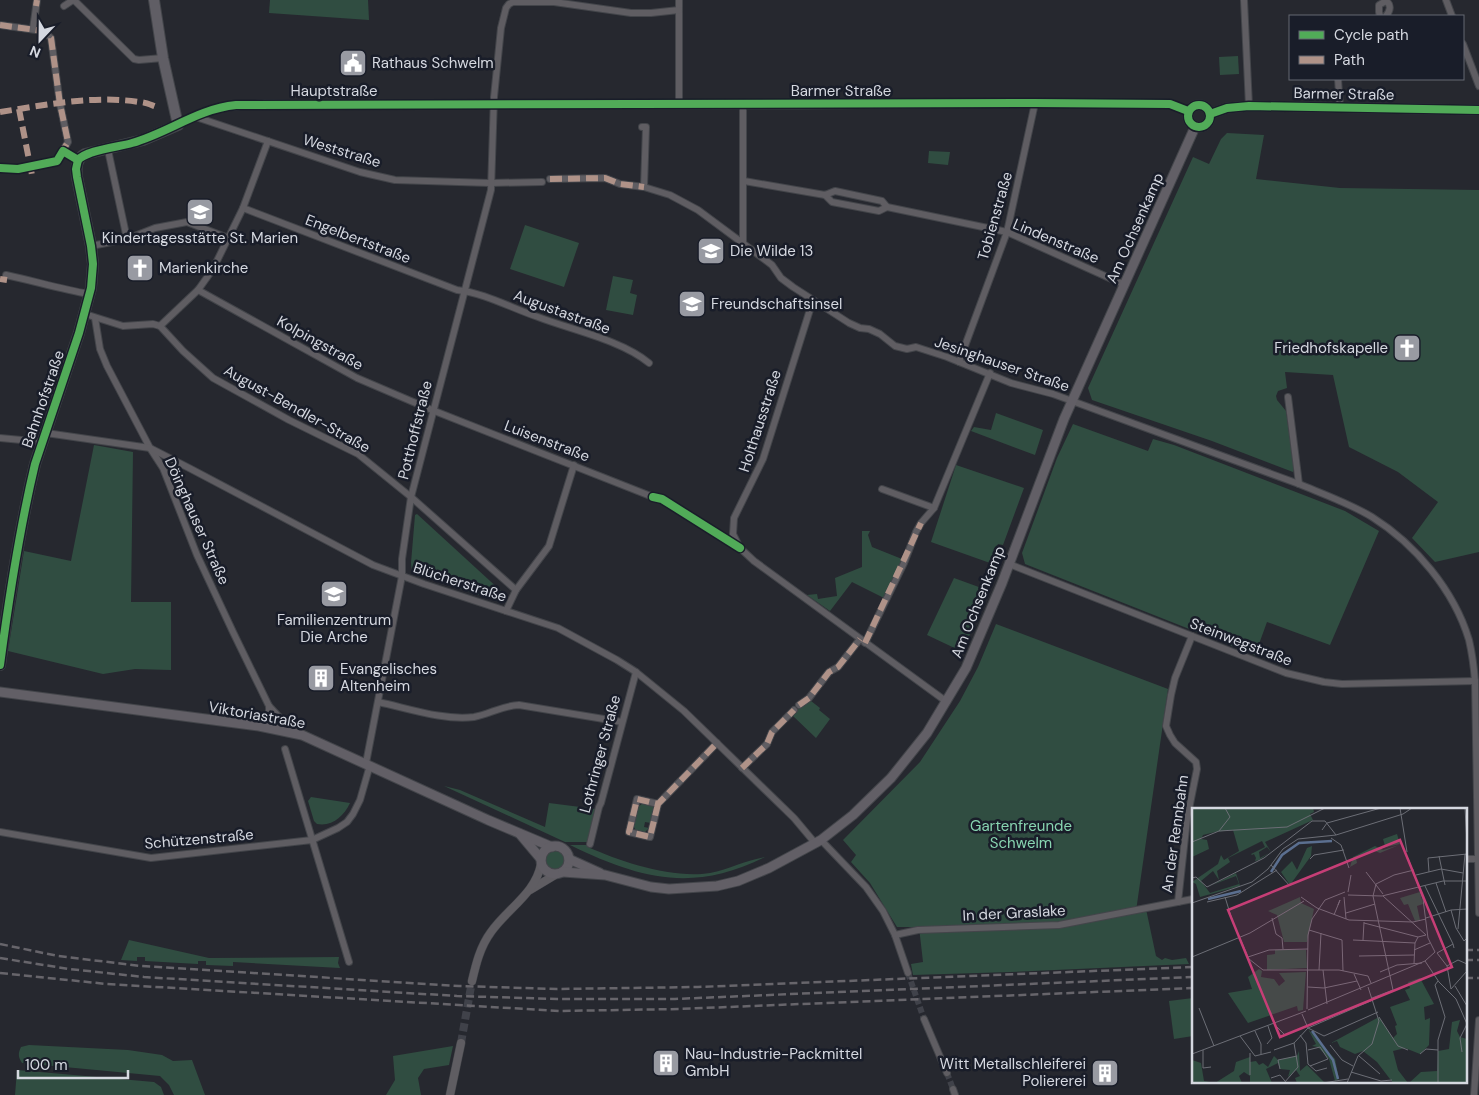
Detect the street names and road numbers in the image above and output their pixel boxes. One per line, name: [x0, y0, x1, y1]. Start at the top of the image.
street label: Hauptstraße: [291, 81, 377, 101]
street label: Barmer Straße: [791, 81, 891, 101]
street label: Barmer Straße: [1293, 83, 1395, 105]
street label: Weststraße: [301, 130, 383, 172]
street label: Tobienstraße: [973, 169, 1017, 263]
street label: Am Ochsenkamp: [1102, 169, 1168, 287]
street label: Engelbertstraße: [302, 210, 414, 268]
street label: Lindenstraße: [1010, 214, 1102, 268]
street label: Augustastraße: [511, 285, 613, 339]
street label: Kolpingstraße: [273, 311, 367, 375]
street label: Jesinghauser Straße: [932, 331, 1072, 397]
street label: Bahnhofstraße: [17, 348, 69, 450]
street label: August-Bendler-Straße: [220, 360, 374, 458]
street label: Holthausstraße: [734, 367, 786, 475]
street label: Potthoffstraße: [393, 379, 437, 481]
street label: Luisenstraße: [502, 416, 592, 466]
street label: Döinghauser Straße: [160, 454, 234, 588]
street label: Am Ochsenkamp: [946, 543, 1010, 661]
street label: Blücherstraße: [411, 557, 509, 607]
street label: Steinwegstraße: [1187, 613, 1295, 671]
street label: Lothringer Straße: [575, 693, 625, 815]
street label: Viktoriastraße: [207, 697, 307, 733]
street label: An der Rennbahn: [1157, 774, 1193, 894]
street label: Schützenstraße: [144, 824, 254, 854]
street label: In der Graslake: [962, 900, 1066, 926]

